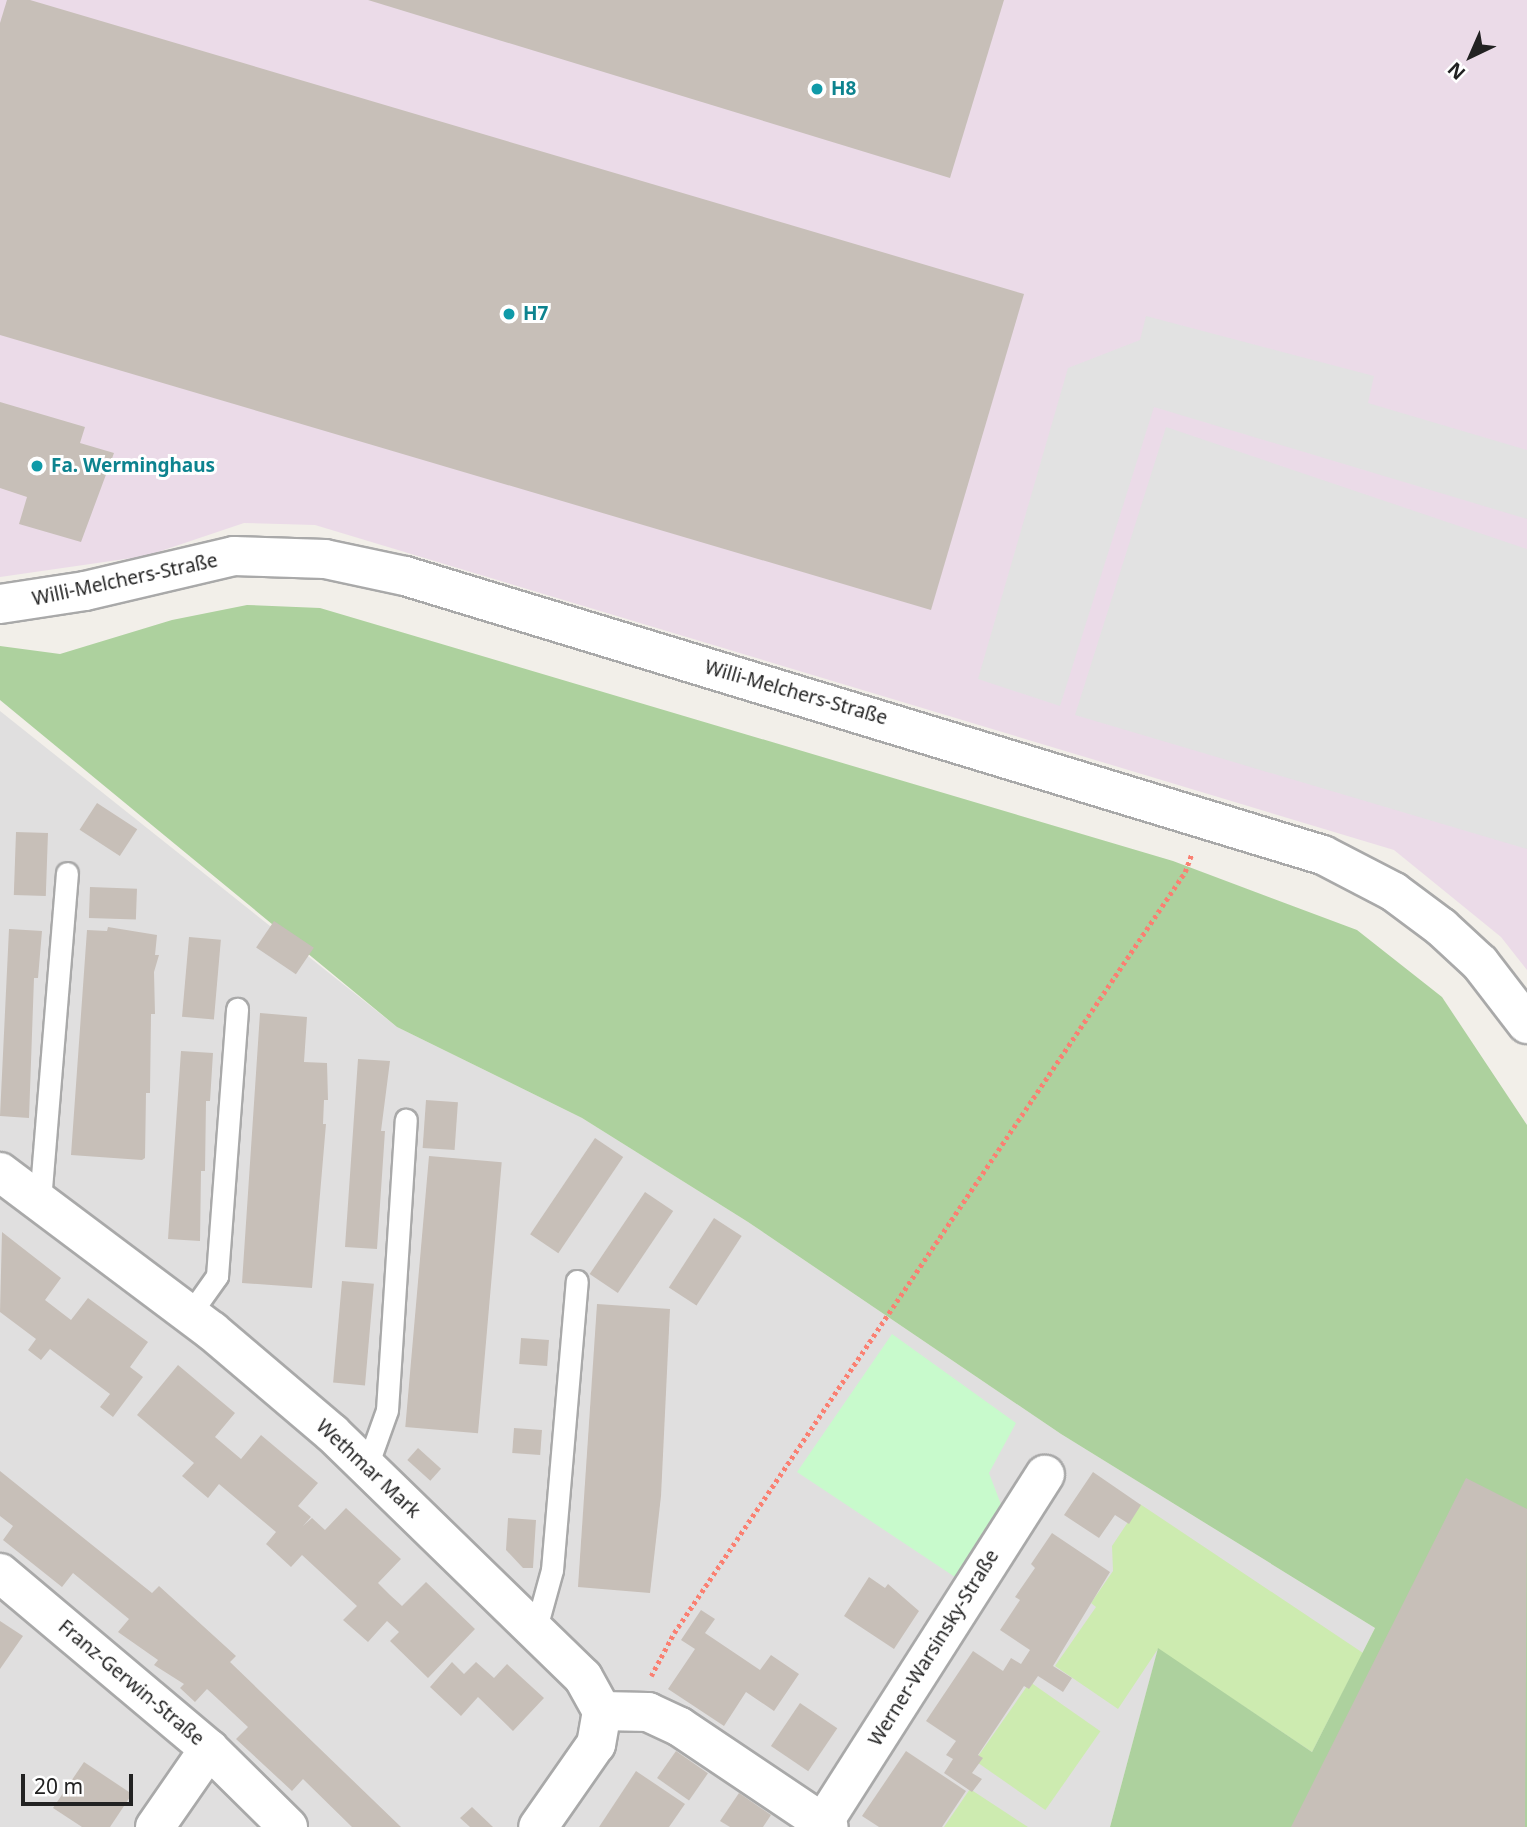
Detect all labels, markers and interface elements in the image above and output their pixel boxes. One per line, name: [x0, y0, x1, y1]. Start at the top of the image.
north arrow: [1436, 21, 1506, 91]
text: N: [1442, 56, 1471, 86]
place label: H8: [831, 78, 856, 100]
marker: H8: [809, 81, 825, 97]
place label: H7: [523, 303, 548, 325]
marker: H7: [501, 306, 517, 322]
place label: Fa. Werminghaus: [51, 455, 215, 477]
marker: Fa. Werminghaus: [29, 458, 45, 474]
street label: Willi-Melchers-Straße: [30, 549, 220, 611]
street label: Willi-Melchers-Straße: [702, 656, 890, 730]
street label: Wethmar Mark: [311, 1415, 425, 1523]
street label: Werner-Warsinsky-Straße: [864, 1546, 1004, 1750]
street label: Franz-Gerwin-Straße: [54, 1615, 208, 1751]
scale bar: [24, 1760, 136, 1804]
text: 20 m: [34, 1772, 83, 1800]

